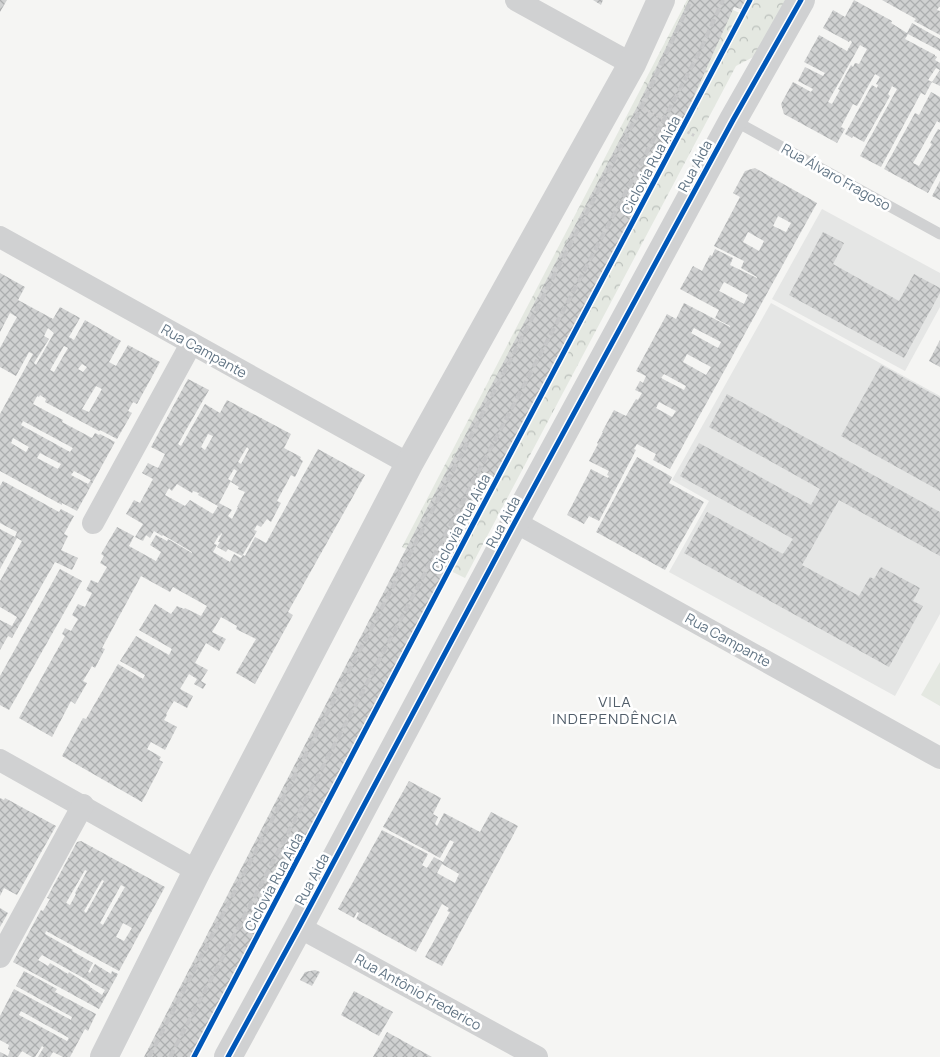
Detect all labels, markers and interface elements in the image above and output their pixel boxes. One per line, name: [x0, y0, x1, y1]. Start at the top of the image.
street label: Ciclovia Rua Aida: [617, 112, 685, 217]
street label: Rua Aida: [673, 137, 716, 195]
street label: Rua Álvaro Fragoso: [778, 139, 894, 214]
street label: Rua Campante: [158, 319, 251, 382]
street label: Ciclovia Rua Aida: [427, 470, 495, 575]
street label: Rua Aida: [481, 493, 524, 551]
street label: Rua Campante: [682, 608, 775, 671]
district label: VILA INDEPENDÊNCIA: [552, 691, 678, 729]
street label: Ciclovia Rua Aida: [240, 829, 308, 934]
street label: Rua Aida: [290, 850, 333, 908]
street label: Rua Antônio Frederico: [352, 949, 485, 1034]

